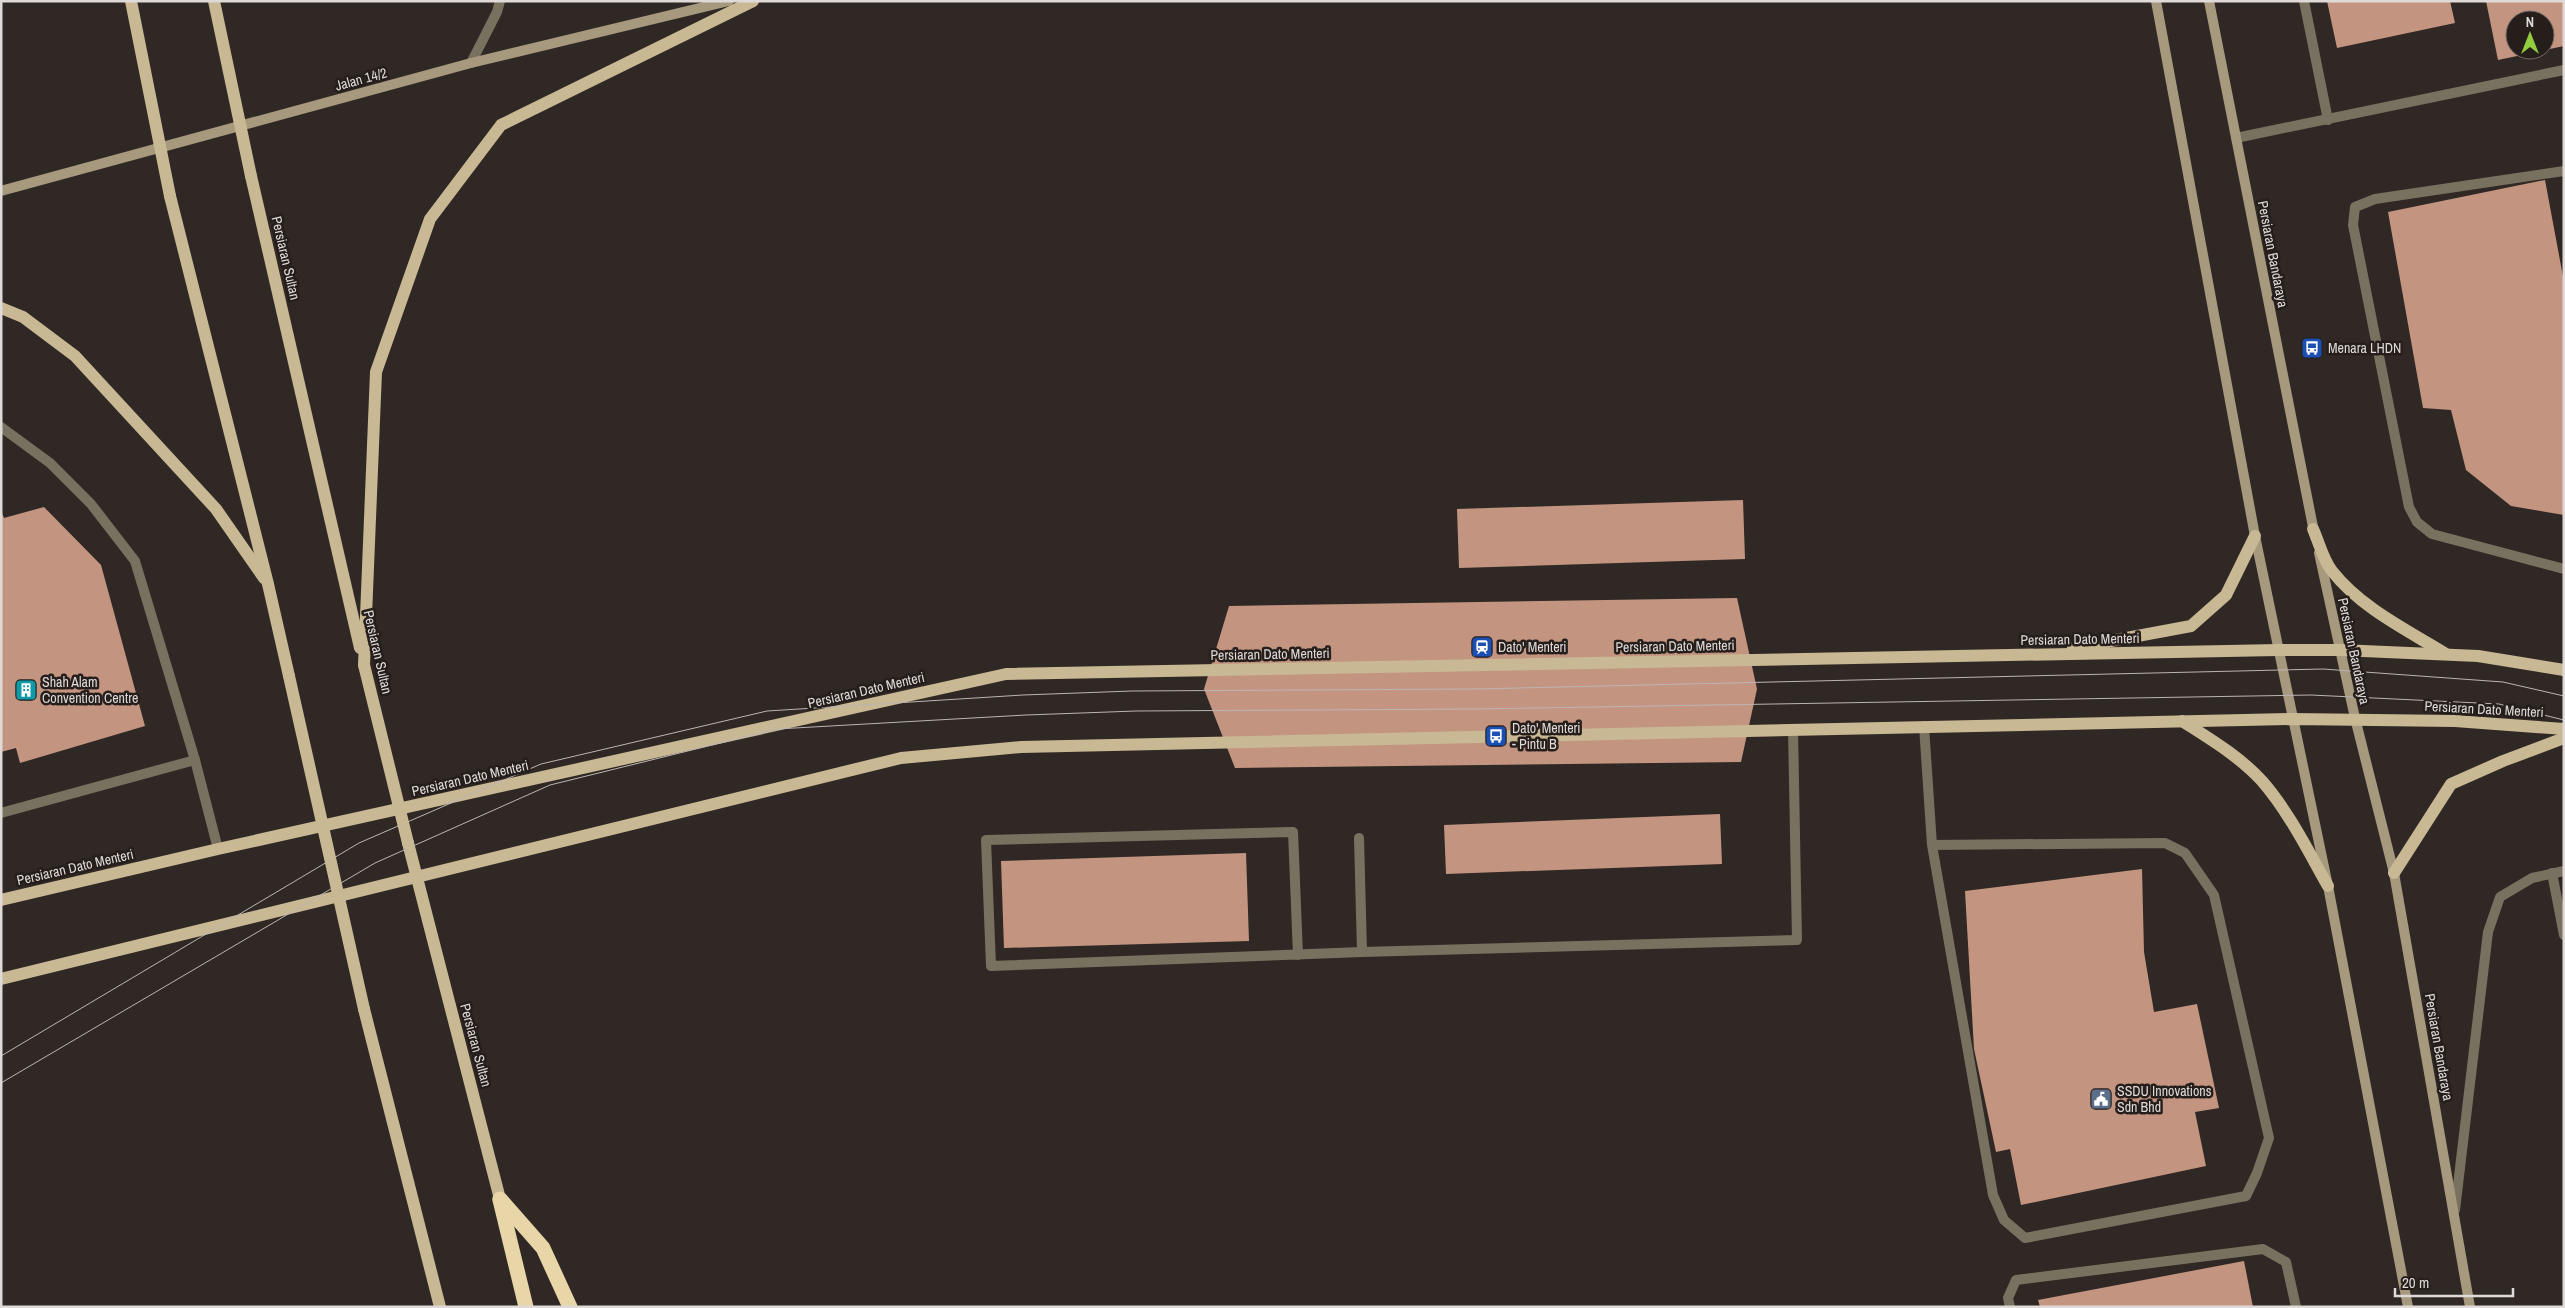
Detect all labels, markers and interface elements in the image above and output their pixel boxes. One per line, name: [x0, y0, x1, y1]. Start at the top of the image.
north arrow: [2505, 10, 2555, 60]
text: N: [2526, 13, 2534, 31]
street label: Jalan 14/2: [333, 63, 389, 95]
street label: Persiaran Bandaraya: [2254, 199, 2292, 310]
street label: Persiaran Sultan: [268, 214, 304, 302]
bus stop icon: Menara LHDN: [2300, 336, 2324, 360]
place label: Menara LHDN: [2328, 339, 2401, 357]
street label: Persiaran Bandaraya: [2334, 596, 2374, 707]
street label: Persiaran Sultan: [360, 608, 396, 696]
street label: Persiaran Dato Menteri: [2020, 629, 2140, 649]
station icon: Dato' Menteri: [1470, 635, 1494, 659]
street label: Persiaran Dato Menteri: [1615, 636, 1735, 656]
place label: Dato' Menteri: [1498, 638, 1567, 656]
street label: Persiaran Dato Menteri: [1210, 644, 1330, 664]
street label: Persiaran Dato Menteri: [806, 668, 926, 712]
place label: Shah Alam Convention Centre: [42, 673, 138, 707]
building icon: Shah Alam Convention Centre: [14, 678, 38, 702]
street label: Persiaran Dato Menteri: [2424, 697, 2544, 721]
place label: Dato' Menteri - Pintu B: [1512, 719, 1581, 753]
bus stop icon: Dato' Menteri - Pintu B: [1484, 724, 1508, 748]
street label: Persiaran Dato Menteri: [410, 756, 530, 800]
street label: Persiaran Dato Menteri: [15, 845, 135, 889]
street label: Persiaran Bandaraya: [2421, 992, 2457, 1103]
street label: Persiaran Sultan: [456, 1001, 496, 1089]
place label: SSDU Innovations Sdn Bhd: [2117, 1082, 2212, 1116]
public building icon: SSDU Innovations Sdn Bhd: [2089, 1087, 2113, 1111]
scale bar: [2395, 1266, 2512, 1298]
text: 20 m: [2402, 1272, 2429, 1293]

